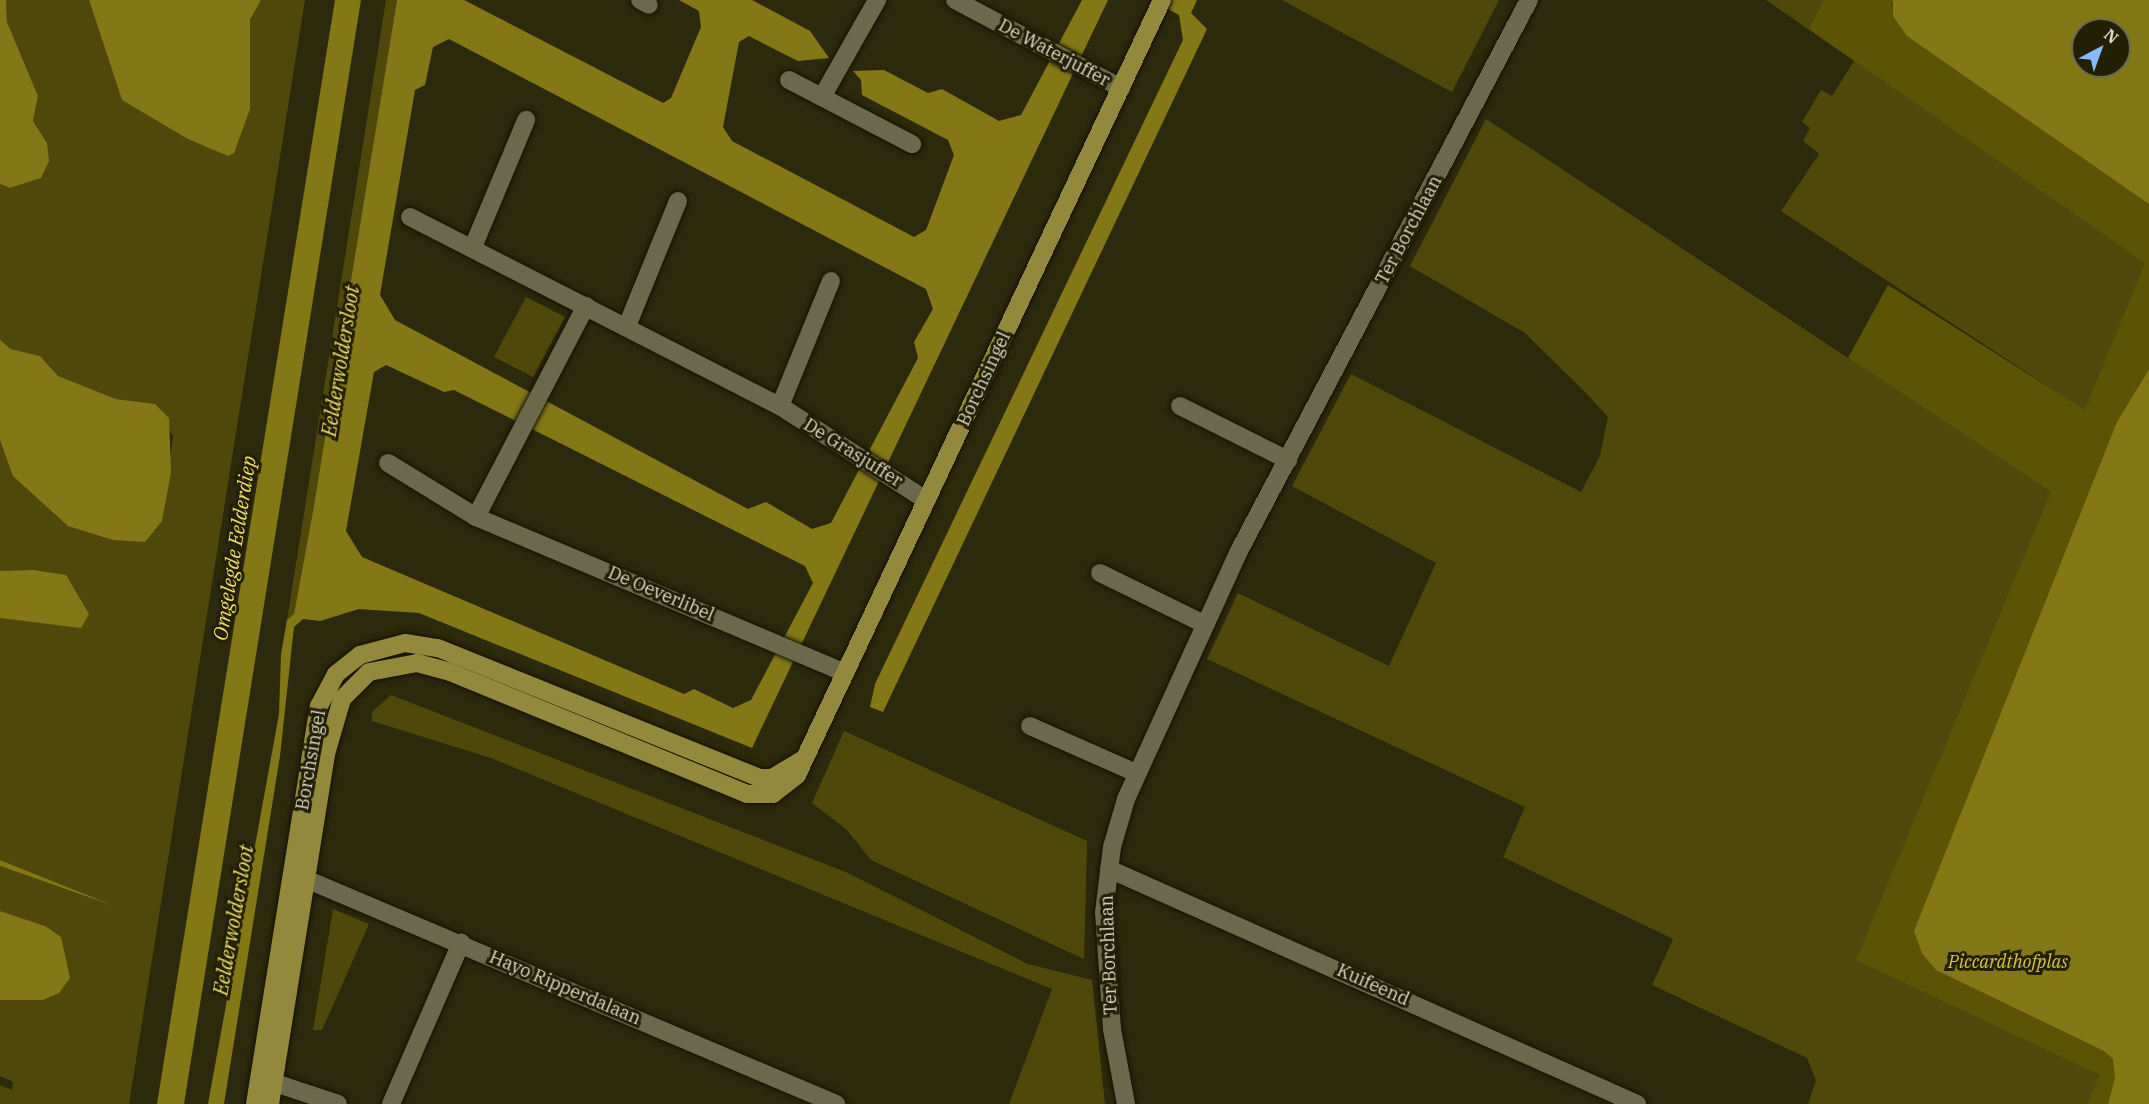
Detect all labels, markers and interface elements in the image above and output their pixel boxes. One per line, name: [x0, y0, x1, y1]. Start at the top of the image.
street label: De Waterjuffer: [995, 15, 1113, 91]
north arrow: [2071, 18, 2131, 78]
text: N: [2100, 24, 2123, 48]
street label: Ter Borchlaan: [1371, 172, 1447, 288]
water label: Eelderwoldersloot: [316, 284, 364, 438]
street label: Borchsingel: [953, 328, 1015, 430]
street label: De Grasjuffer: [800, 414, 906, 492]
water label: Omgelegde Eelderdiep: [208, 454, 260, 642]
street label: De Oeverlibel: [605, 562, 717, 626]
street label: Borchsingel: [292, 708, 330, 812]
water label: Eelderwoldersloot: [208, 843, 258, 997]
street label: Ter Borchlaan: [1096, 895, 1122, 1015]
street label: Hayo Ripperdalaan: [486, 946, 644, 1030]
park label: Piccardthofplas: [1948, 951, 2068, 973]
street label: Kuifeend: [1333, 959, 1413, 1011]

